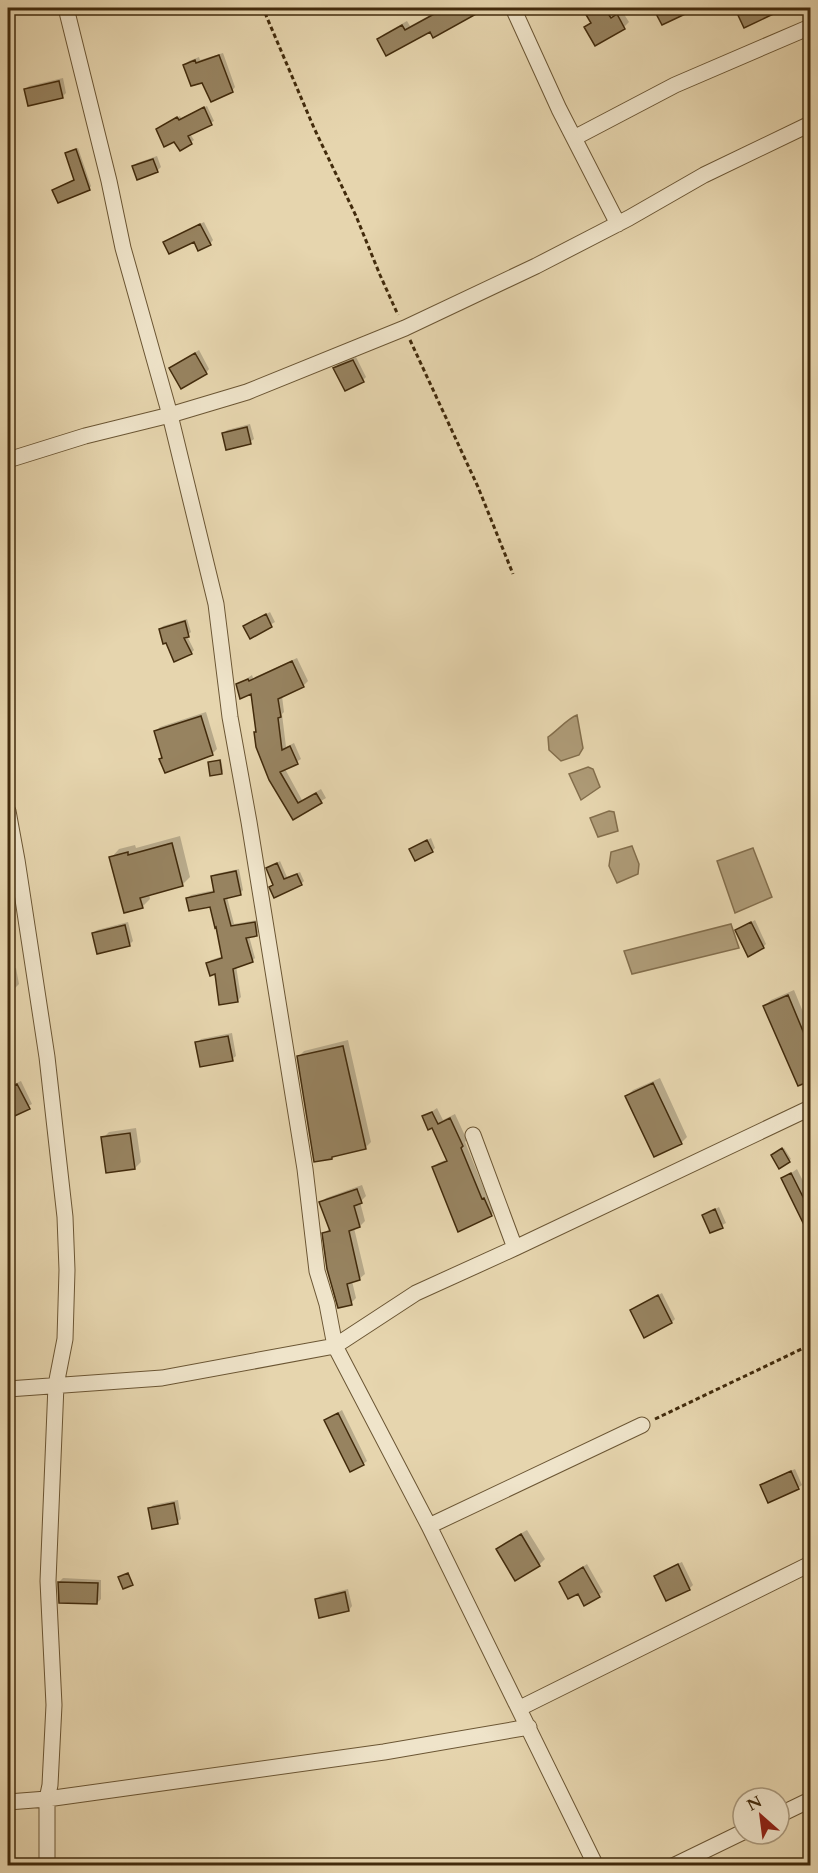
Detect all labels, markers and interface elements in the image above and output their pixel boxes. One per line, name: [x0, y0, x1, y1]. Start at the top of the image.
north arrow: [731, 1786, 791, 1846]
text: N: [743, 1791, 766, 1817]

